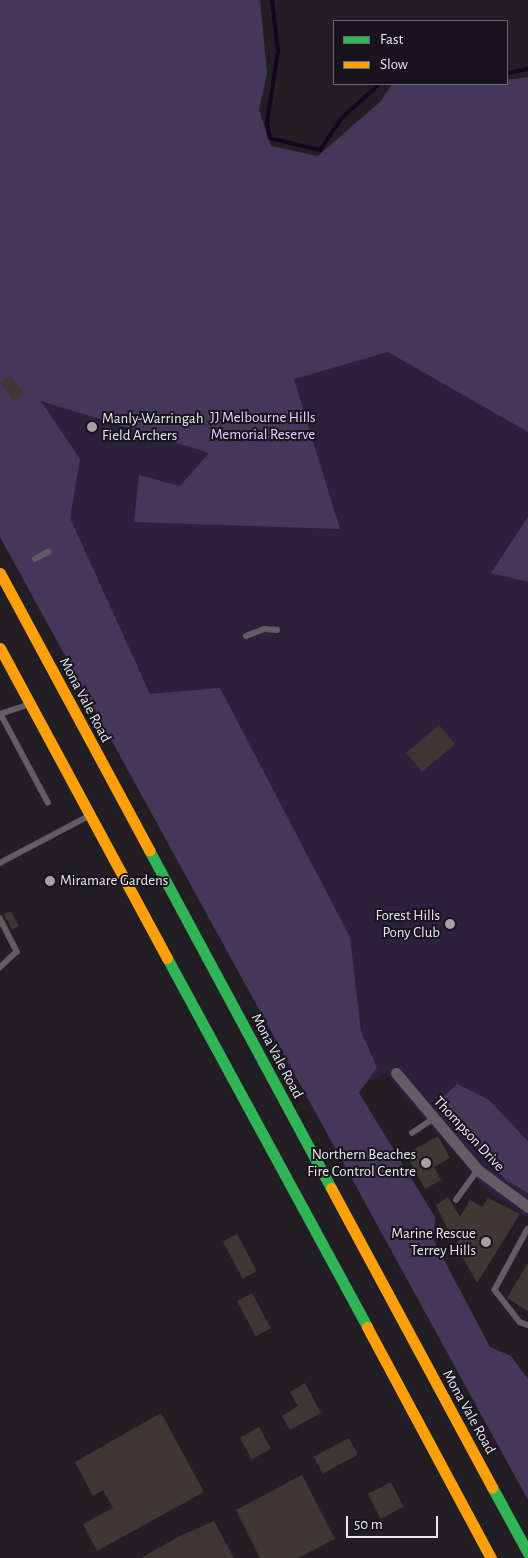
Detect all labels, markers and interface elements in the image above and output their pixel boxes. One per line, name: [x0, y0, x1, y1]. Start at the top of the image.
legend: [333, 20, 508, 85]
text: Fast: [380, 32, 403, 47]
text: Slow: [380, 57, 408, 72]
park label: JJ Melbourne Hills Memorial Reserve: [210, 408, 316, 443]
place label: Manly-Warringah Field Archers: [102, 409, 204, 444]
marker: Manly-Warringah Field Archers: [86, 421, 98, 433]
street label: Mona Vale Road: [55, 655, 115, 745]
place label: Miramare Gardens: [60, 872, 168, 890]
marker: Miramare Gardens: [44, 875, 56, 887]
place label: Forest Hills Pony Club: [375, 906, 440, 941]
marker: Forest Hills Pony Club: [444, 918, 456, 930]
street label: Mona Vale Road: [247, 1011, 307, 1101]
street label: Thompson Drive: [430, 1093, 508, 1175]
place label: Northern Beaches Fire Control Centre: [307, 1145, 416, 1180]
marker: Northern Beaches Fire Control Centre: [420, 1157, 432, 1169]
place label: Marine Rescue Terrey Hills: [391, 1224, 476, 1259]
marker: Marine Rescue Terrey Hills: [480, 1236, 492, 1248]
street label: Mona Vale Road: [438, 1367, 500, 1457]
scale bar: [348, 1506, 440, 1538]
text: 50 m: [354, 1517, 383, 1532]

